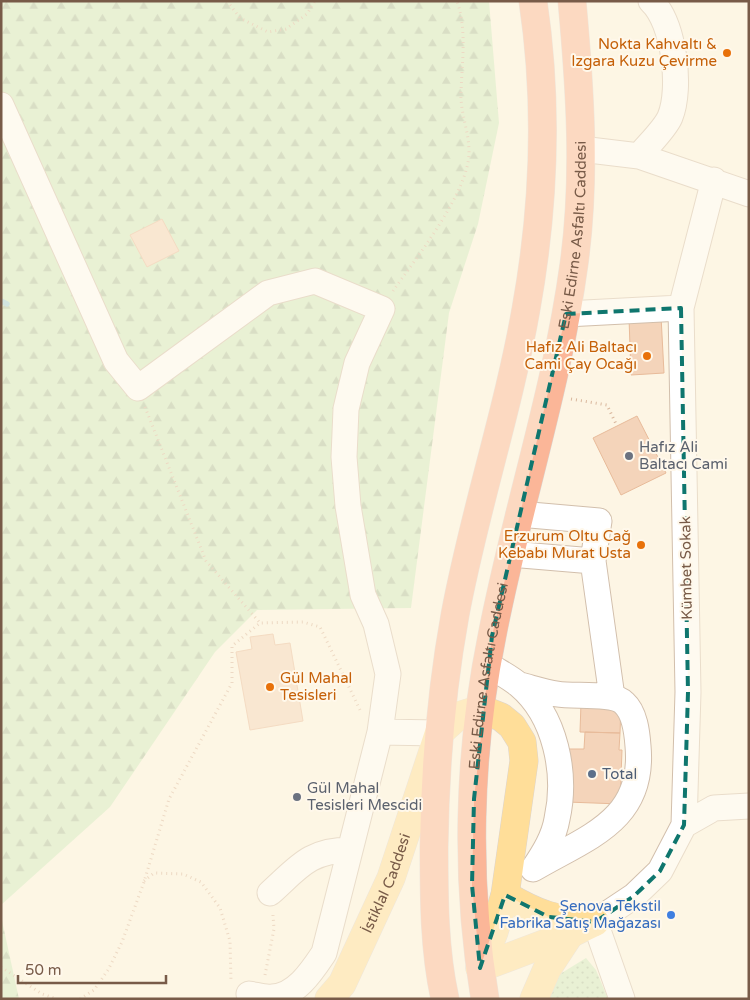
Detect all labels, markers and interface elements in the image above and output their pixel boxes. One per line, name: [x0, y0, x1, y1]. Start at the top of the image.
place label: Nokta Kahvaltı & Izgara Kuzu Çevirme: [571, 35, 717, 70]
marker: Nokta Kahvaltı & Izgara Kuzu Çevirme: [721, 47, 733, 59]
street label: Eski Edirne Asfaltı Caddesi: [554, 141, 590, 331]
place label: Hafız Ali Baltacı Cami Çay Ocağı: [525, 338, 637, 373]
marker: Hafız Ali Baltacı Cami Çay Ocağı: [641, 350, 653, 362]
place label: Hafız Ali Baltacı Cami: [639, 438, 728, 473]
marker: Hafız Ali Baltacı Cami: [623, 450, 635, 462]
street label: Kümbet Sokak: [676, 516, 696, 620]
place label: Erzurum Oltu Cağ Kebabı Murat Usta: [498, 527, 631, 562]
marker: Erzurum Oltu Cağ Kebabı Murat Usta: [635, 539, 647, 551]
street label: Eski Edirne Asfaltı Caddesi: [465, 581, 512, 770]
place label: Gül Mahal Tesisleri: [280, 669, 352, 704]
marker: Gül Mahal Tesisleri: [264, 681, 276, 693]
place label: Total: [602, 765, 637, 783]
marker: Total: [586, 768, 598, 780]
place label: Gül Mahal Tesisleri Mescidi: [307, 779, 422, 814]
marker: Gül Mahal Tesisleri Mescidi: [291, 791, 303, 803]
street label: İstiklal Caddesi: [358, 831, 414, 936]
place label: Şenova Tekstil Fabrika Satış Mağazası: [500, 897, 661, 932]
marker: Şenova Tekstil Fabrika Satış Mağazası: [665, 909, 677, 921]
scale bar: [18, 952, 165, 984]
text: 50 m: [25, 961, 62, 979]

